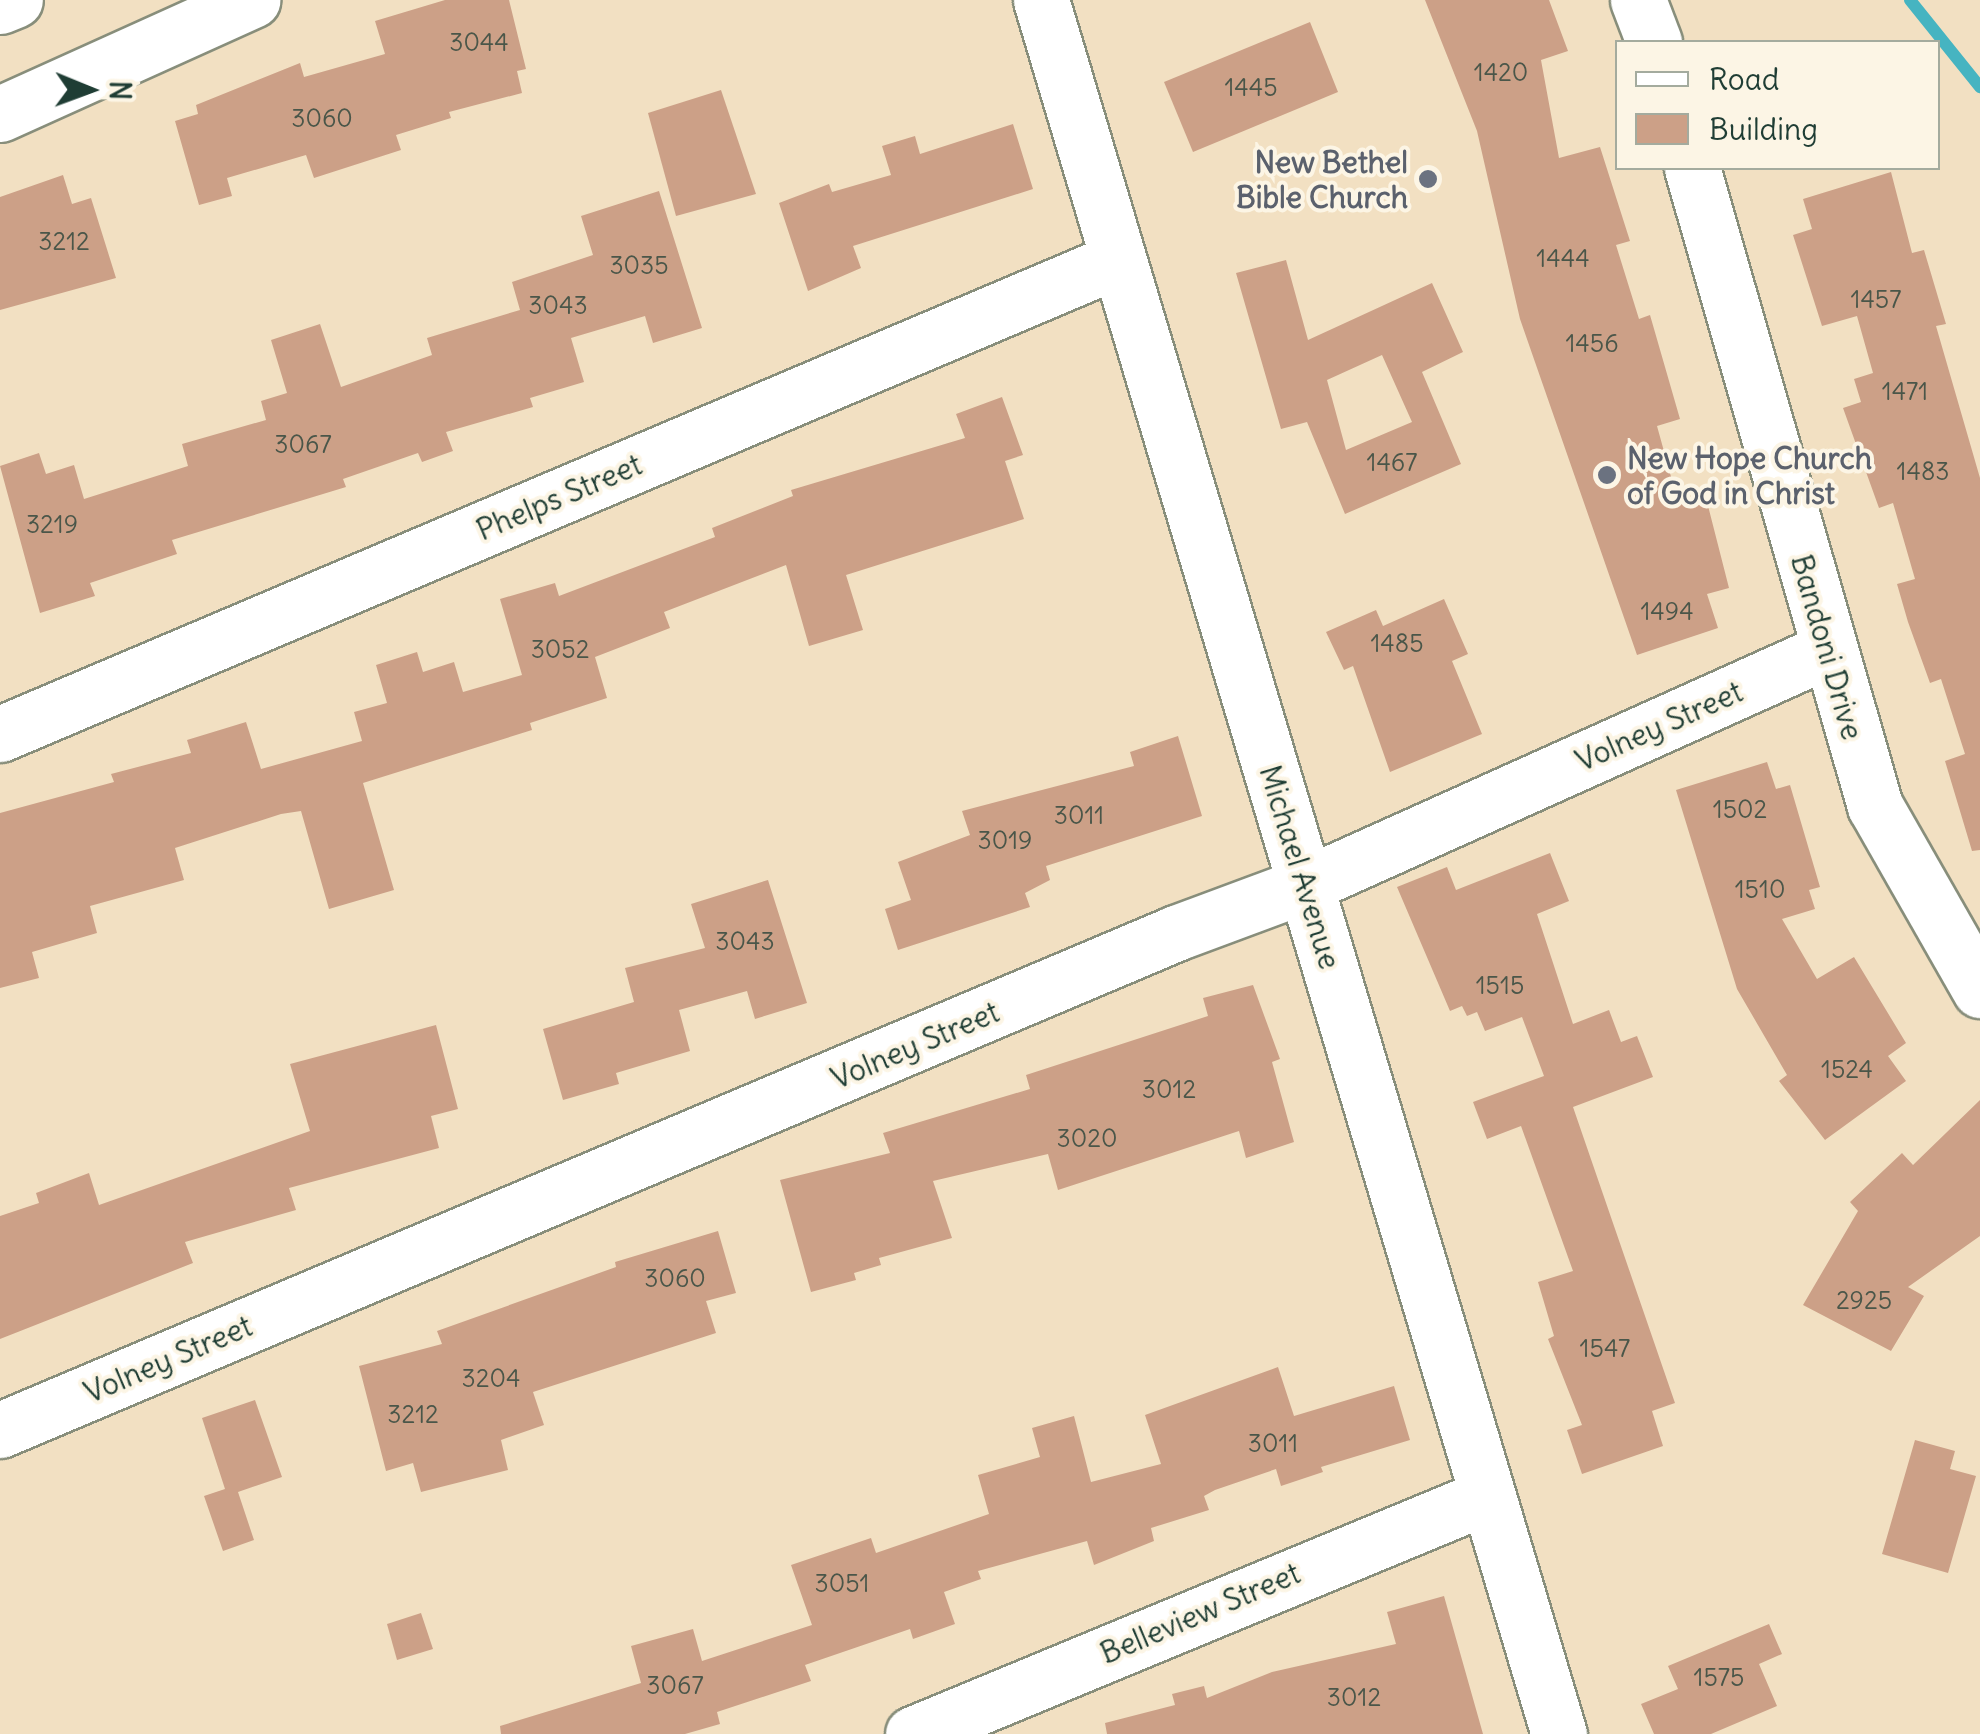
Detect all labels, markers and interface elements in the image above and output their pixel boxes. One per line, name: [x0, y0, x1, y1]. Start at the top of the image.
house number: 3044: [449, 27, 509, 57]
north arrow: [40, 40, 140, 140]
legend: [1615, 40, 1940, 170]
house number: 1420: [1474, 57, 1528, 87]
text: Road: [1709, 60, 1779, 98]
house number: 1445: [1224, 72, 1278, 102]
text: N: [102, 81, 138, 101]
house number: 3060: [291, 103, 353, 133]
text: Building: [1709, 110, 1818, 148]
place label: New Bethel Bible Church: [1236, 144, 1408, 214]
marker: New Bethel Bible Church: [1417, 168, 1439, 190]
house number: 3212: [38, 226, 90, 256]
house number: 1444: [1536, 243, 1590, 273]
house number: 3035: [609, 250, 669, 280]
house number: 1457: [1851, 284, 1901, 314]
house number: 3043: [528, 290, 588, 320]
house number: 1456: [1565, 328, 1619, 358]
house number: 1471: [1882, 376, 1928, 406]
house number: 3067: [274, 429, 332, 459]
place label: New Hope Church of God in Christ: [1627, 440, 1872, 510]
street label: Phelps Street: [471, 446, 647, 548]
house number: 1467: [1366, 447, 1418, 477]
house number: 1483: [1897, 456, 1949, 486]
marker: New Hope Church of God in Christ: [1596, 464, 1618, 486]
house number: 3219: [26, 509, 78, 539]
street label: Bandoni Drive: [1783, 550, 1871, 744]
house number: 1494: [1640, 596, 1694, 626]
house number: 1485: [1370, 628, 1424, 658]
house number: 3052: [531, 634, 589, 664]
street label: Volney Street: [1570, 673, 1748, 779]
street label: Michael Avenue: [1252, 761, 1348, 973]
house number: 1502: [1713, 794, 1767, 824]
house number: 3011: [1054, 800, 1104, 830]
house number: 3019: [978, 825, 1032, 855]
house number: 1510: [1735, 874, 1785, 904]
house number: 3043: [715, 926, 775, 956]
house number: 1515: [1476, 970, 1524, 1000]
street label: Volney Street: [826, 993, 1004, 1097]
house number: 1524: [1821, 1054, 1873, 1084]
house number: 3012: [1142, 1074, 1196, 1104]
house number: 3020: [1057, 1123, 1117, 1153]
house number: 3060: [644, 1263, 706, 1293]
house number: 2925: [1836, 1285, 1892, 1315]
street label: Volney Street: [79, 1307, 257, 1411]
house number: 1547: [1580, 1333, 1630, 1363]
house number: 3204: [462, 1363, 520, 1393]
house number: 3212: [387, 1399, 439, 1429]
house number: 3011: [1248, 1428, 1298, 1458]
street label: Belleview Street: [1095, 1555, 1305, 1671]
house number: 3051: [815, 1568, 869, 1598]
house number: 1575: [1694, 1662, 1744, 1692]
house number: 3067: [646, 1670, 704, 1700]
house number: 3012: [1327, 1682, 1381, 1712]

